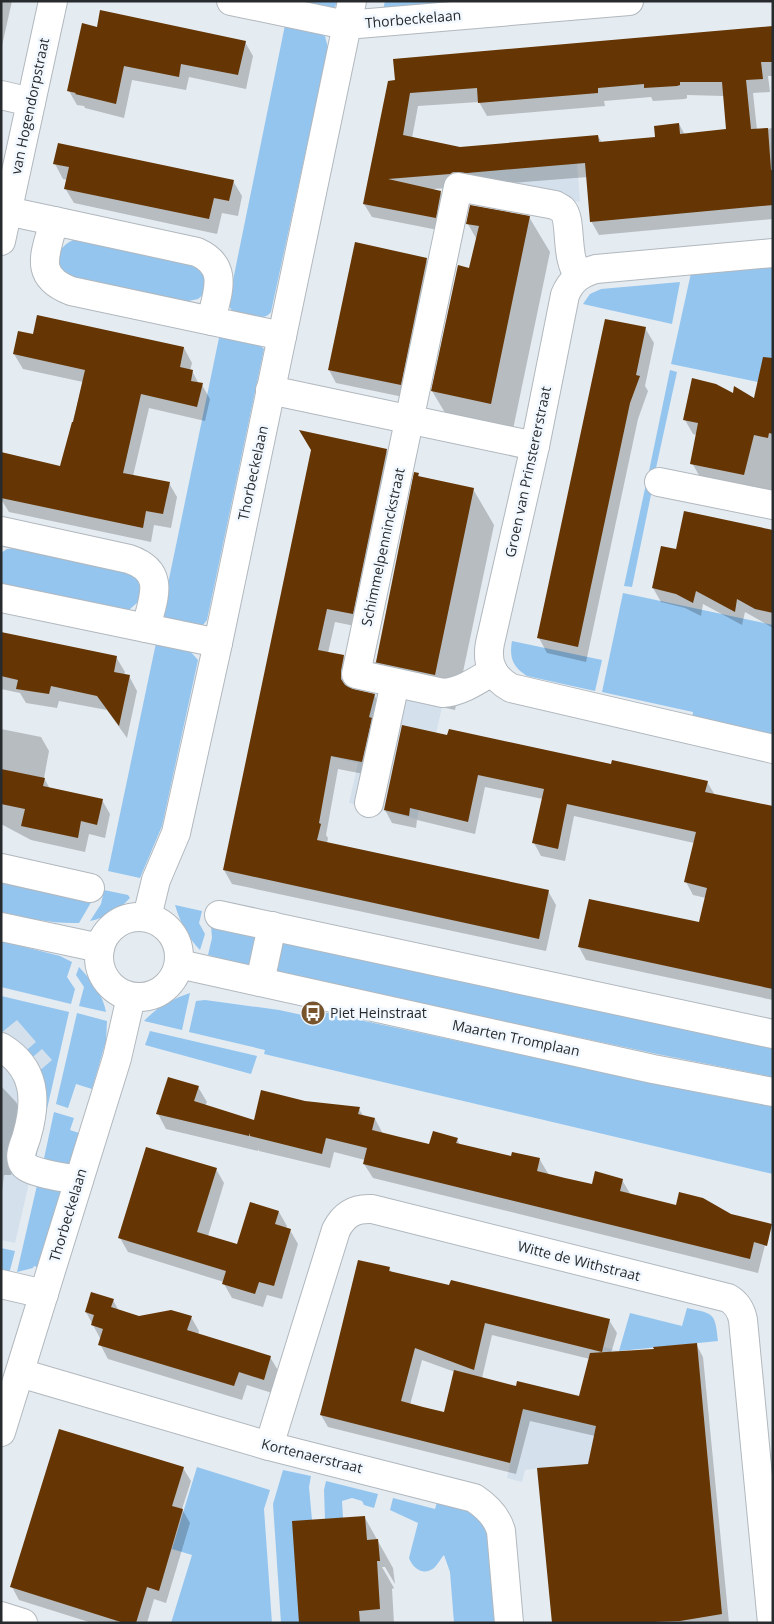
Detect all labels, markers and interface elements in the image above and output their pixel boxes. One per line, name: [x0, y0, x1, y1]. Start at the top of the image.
street label: Thorbeckelaan: [364, 5, 462, 32]
street label: van Hogendorpstraat: [6, 36, 53, 176]
street label: Groen van Prinstererstraat: [500, 385, 555, 559]
street label: Thorbeckelaan: [233, 424, 272, 522]
street label: Schimmelpenninckstraat: [356, 466, 409, 628]
bus stop icon: Piet Heinstraat: [300, 1000, 326, 1026]
place label: Piet Heinstraat: [330, 1003, 427, 1022]
street label: Maarten Tromplaan: [451, 1015, 582, 1060]
street label: Thorbeckelaan: [44, 1166, 91, 1264]
street label: Witte de Withstraat: [516, 1236, 643, 1285]
street label: Kortenaerstraat: [260, 1434, 365, 1477]

